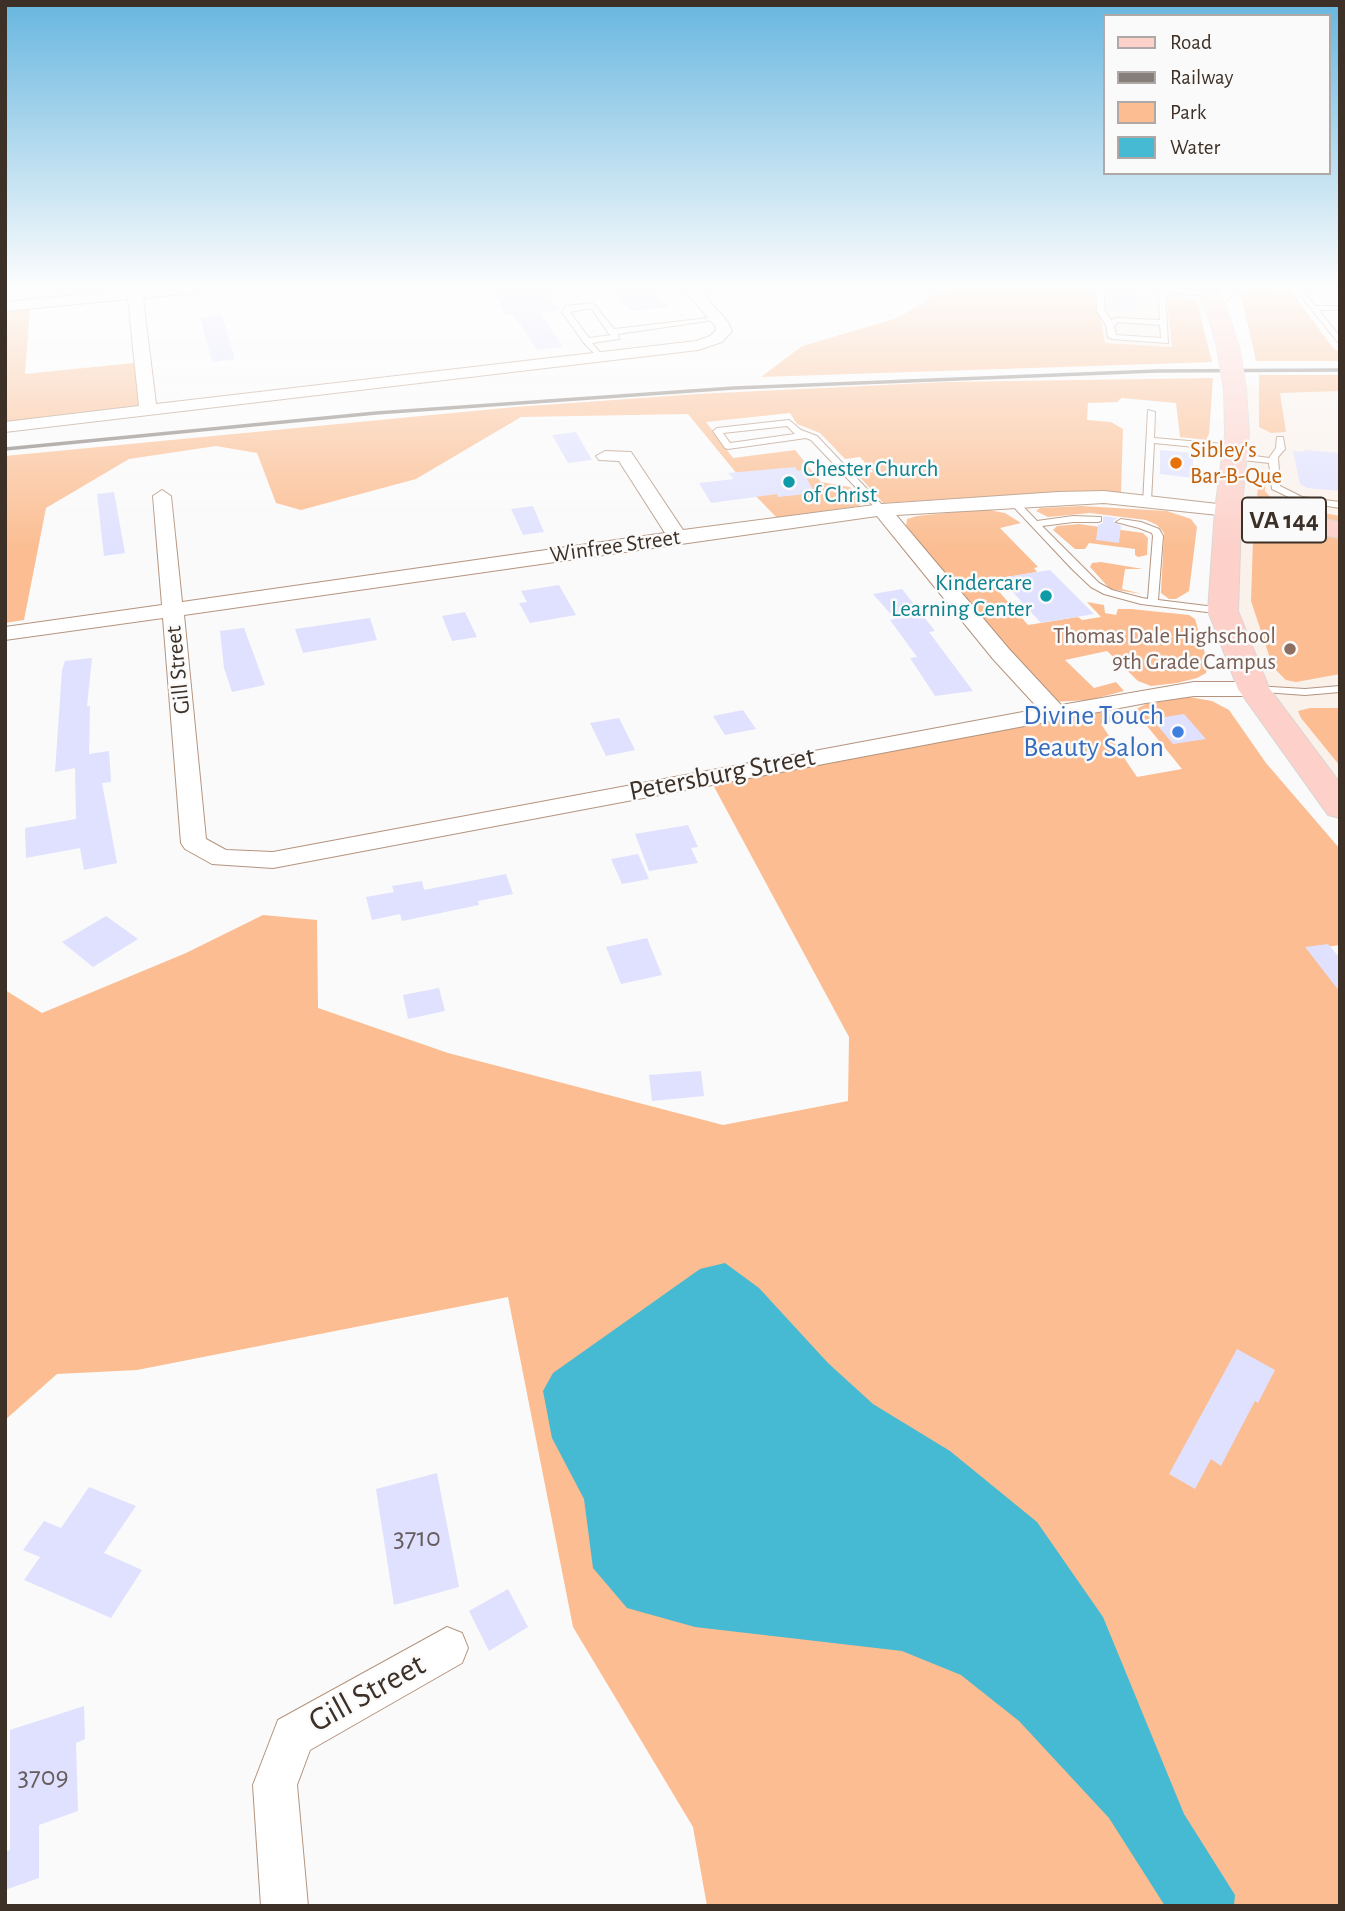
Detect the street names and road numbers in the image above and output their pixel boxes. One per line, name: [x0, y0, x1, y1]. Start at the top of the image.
road number: VA 144: [1242, 498, 1326, 542]
street label: Winfree Street: [548, 523, 682, 569]
street label: Gill Street: [160, 624, 196, 716]
street label: Petersburg Street: [626, 740, 818, 808]
street label: Gill Street: [302, 1645, 432, 1741]

